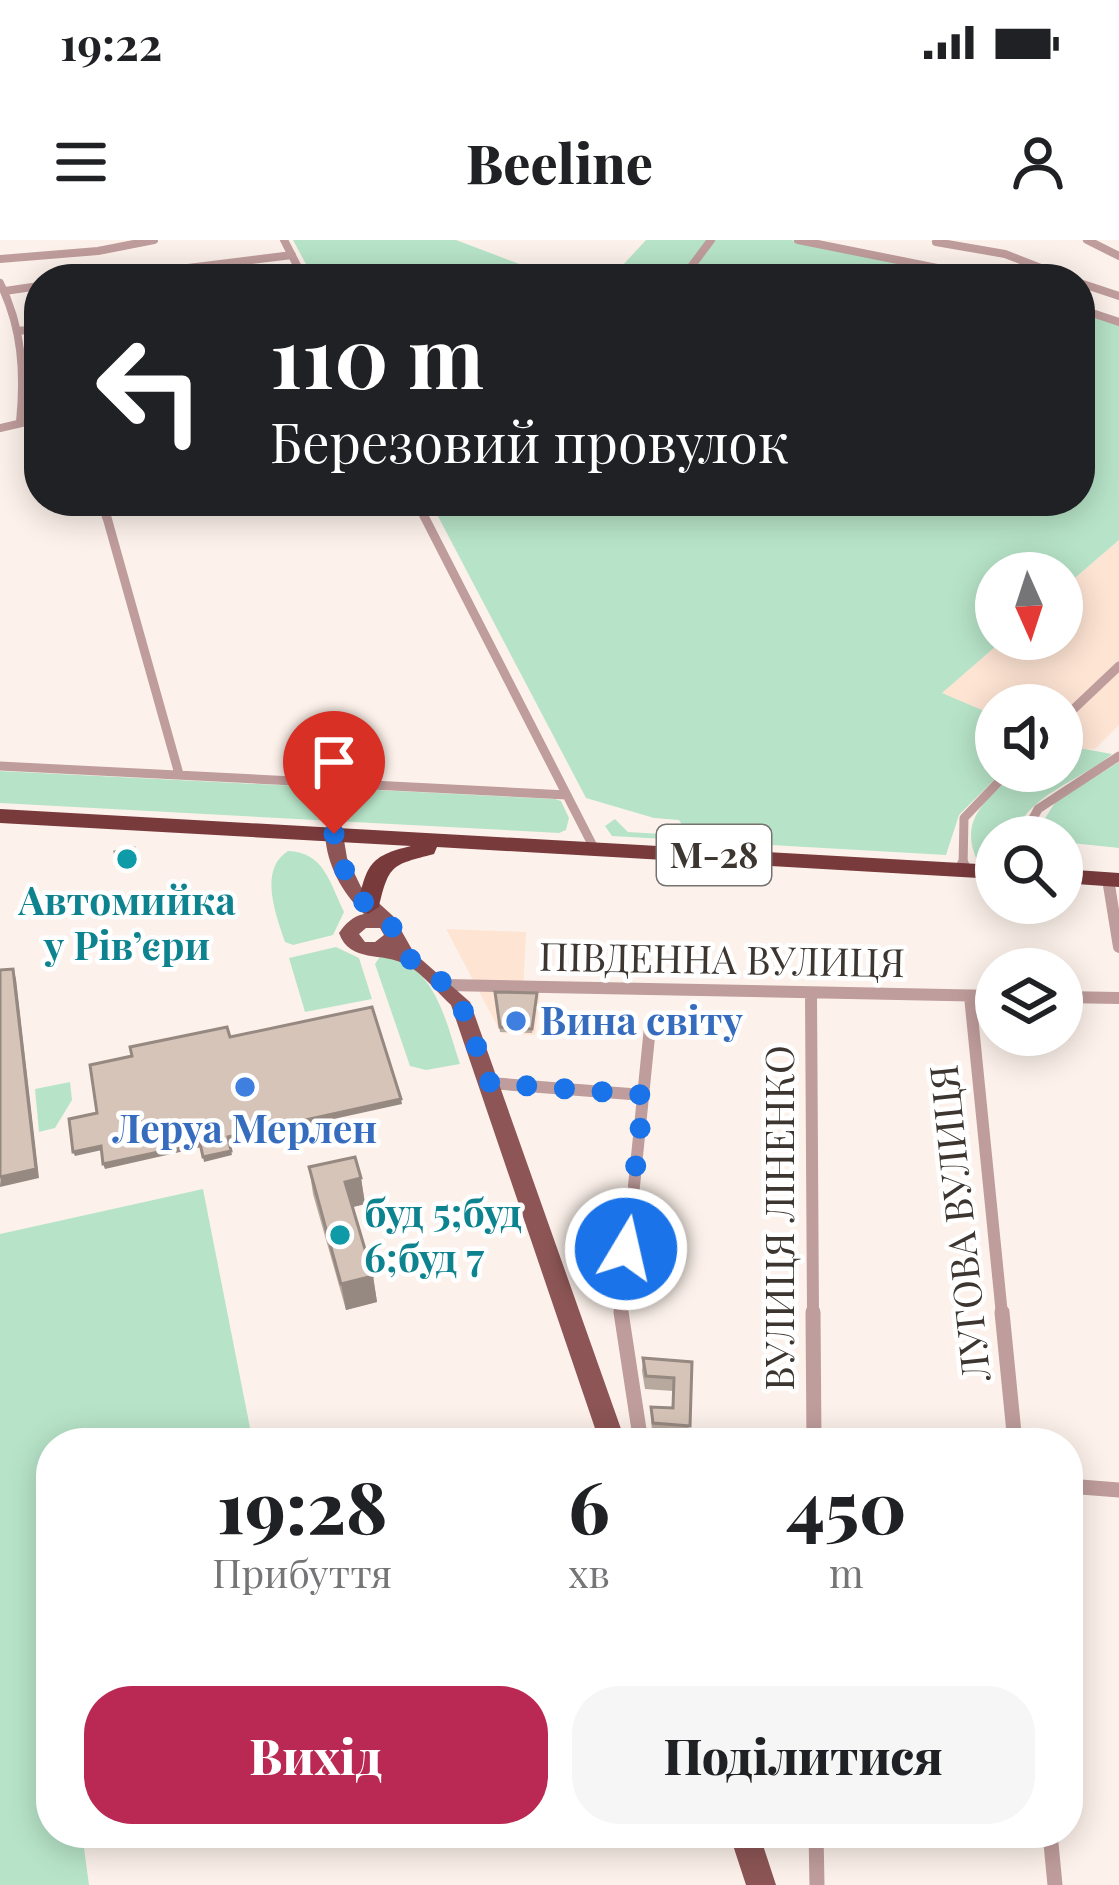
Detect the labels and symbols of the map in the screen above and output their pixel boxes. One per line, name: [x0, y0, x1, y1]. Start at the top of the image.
north arrow: [975, 552, 1083, 660]
pin: [283, 711, 385, 834]
road number: М-28: [657, 825, 771, 885]
marker: Автомийка у Рівʼєри: [114, 846, 140, 872]
place label: Автомийка у Рівʼєри: [17, 873, 236, 970]
street label: ПІВДЕННА ВУЛИЦЯ: [539, 929, 905, 987]
place label: Вина світу: [540, 993, 743, 1045]
marker: Вина світу: [503, 1008, 529, 1034]
street label: ВУЛИЦЯ ЛІНЕНКО: [752, 1045, 804, 1391]
street label: ЛУГОВА ВУЛИЦЯ: [916, 1062, 1001, 1385]
marker: Леруа Мерлен: [232, 1074, 258, 1100]
place label: Леруа Мерлен: [112, 1101, 377, 1153]
place label: буд 5;буд 6;буд 7: [364, 1185, 522, 1282]
position arrow: [563, 1186, 689, 1312]
marker: буд 5;буд 6;буд 7: [327, 1222, 353, 1248]

